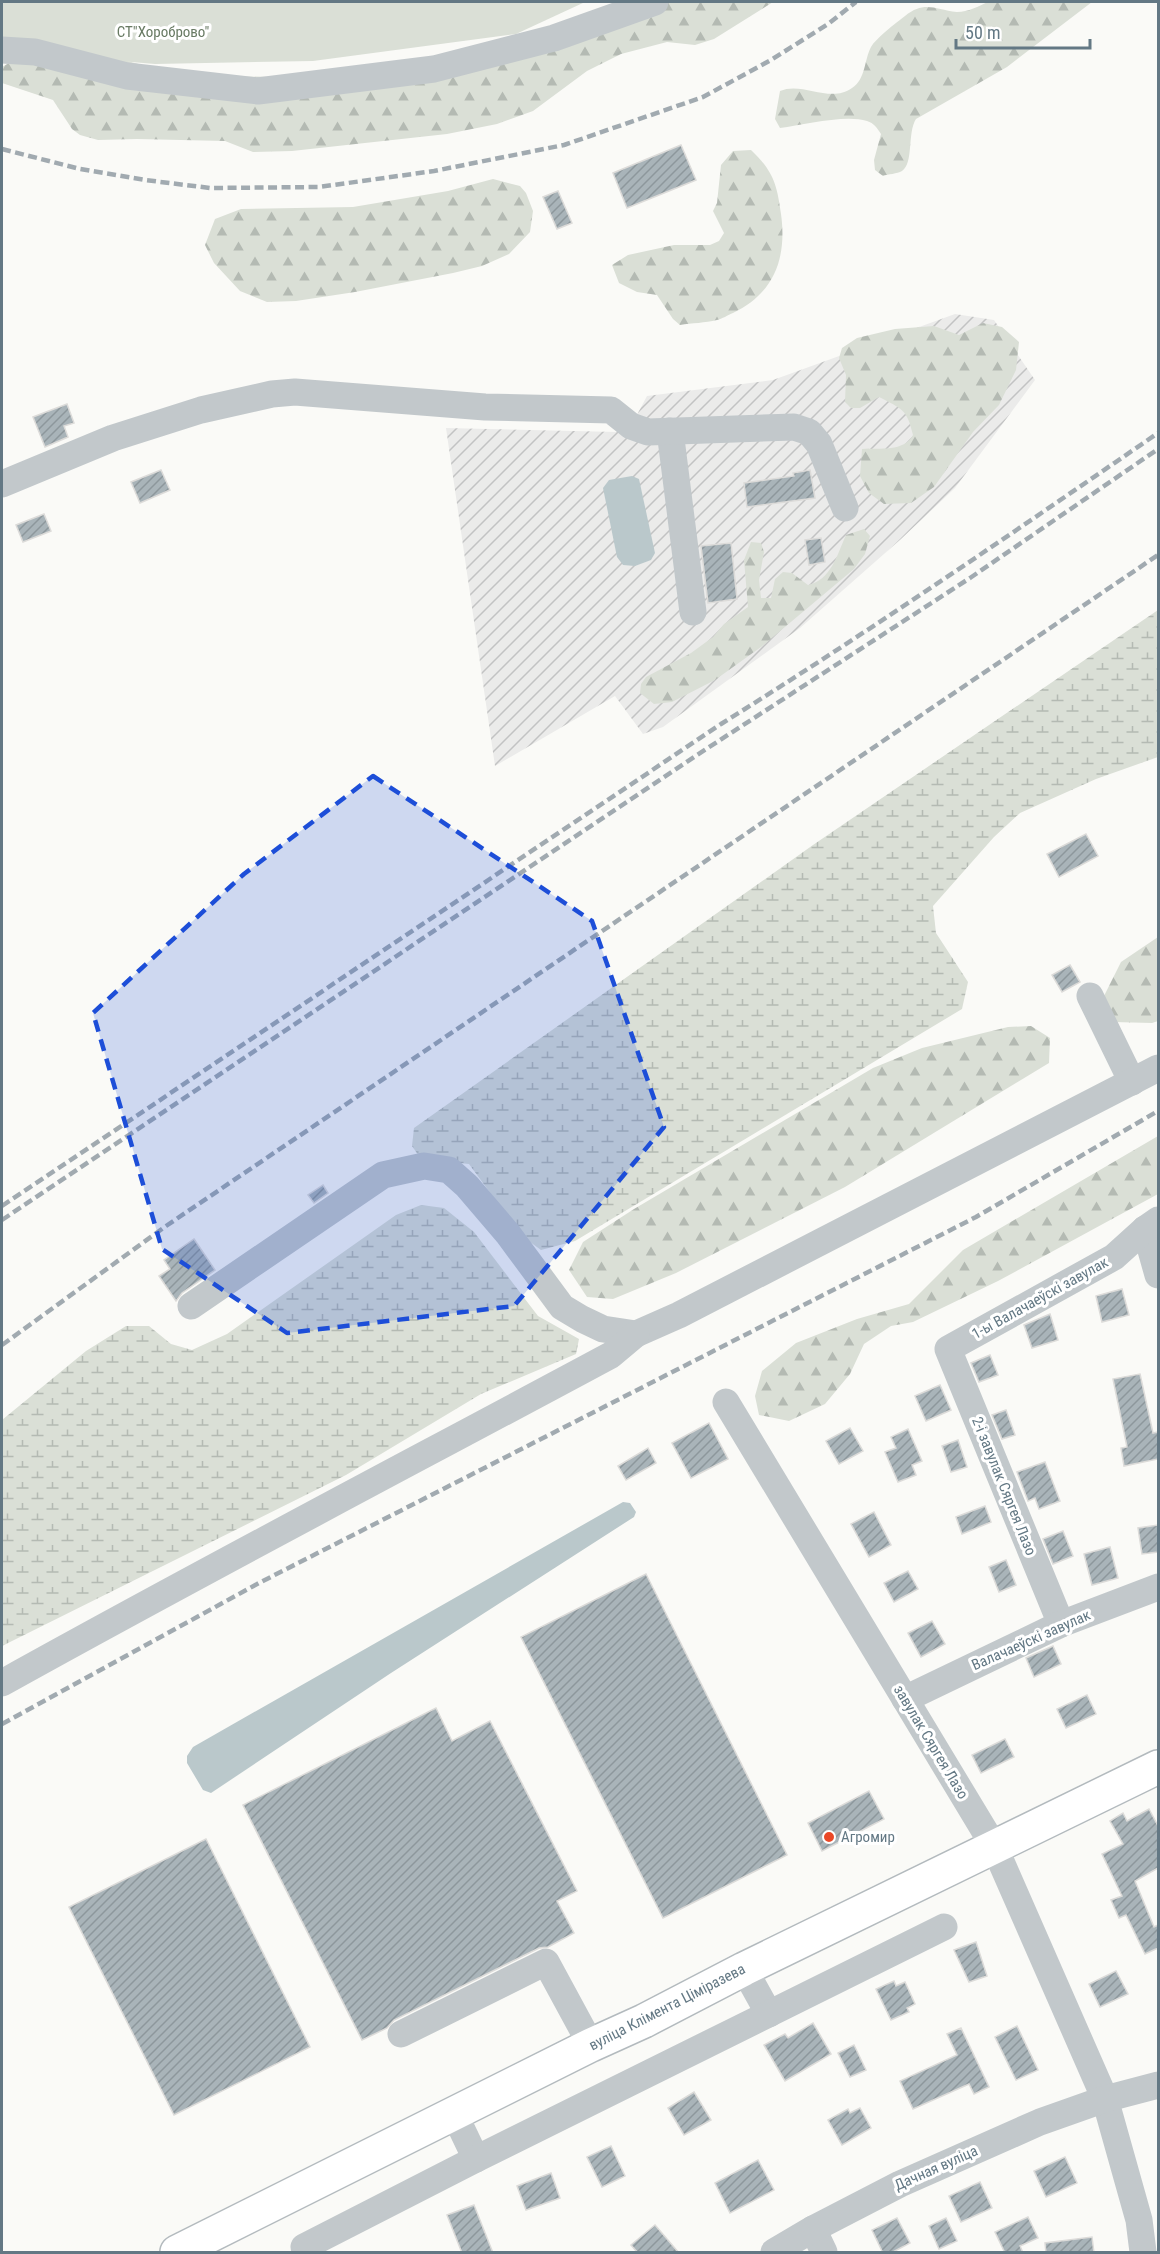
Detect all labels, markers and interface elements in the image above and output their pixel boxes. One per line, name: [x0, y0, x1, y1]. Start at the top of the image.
scale bar: [956, 12, 1090, 50]
text: 50 m: [965, 22, 1000, 43]
park label: СТ"Хороброво": [117, 23, 209, 41]
street label: 1-ы Валачаеўскі завулак: [969, 1253, 1111, 1343]
street label: 2-і завулак Сяргея Лазо: [968, 1414, 1040, 1558]
street label: Валачаеўскі завулак: [969, 1606, 1093, 1674]
street label: завулак Сяргея Лазо: [890, 1682, 972, 1802]
place label: Агромир: [841, 1828, 895, 1846]
marker: Агромир: [822, 1830, 836, 1844]
street label: вуліца Клімента Ціміразева: [586, 1960, 748, 2054]
street label: Дачная вуліца: [892, 2142, 980, 2194]

